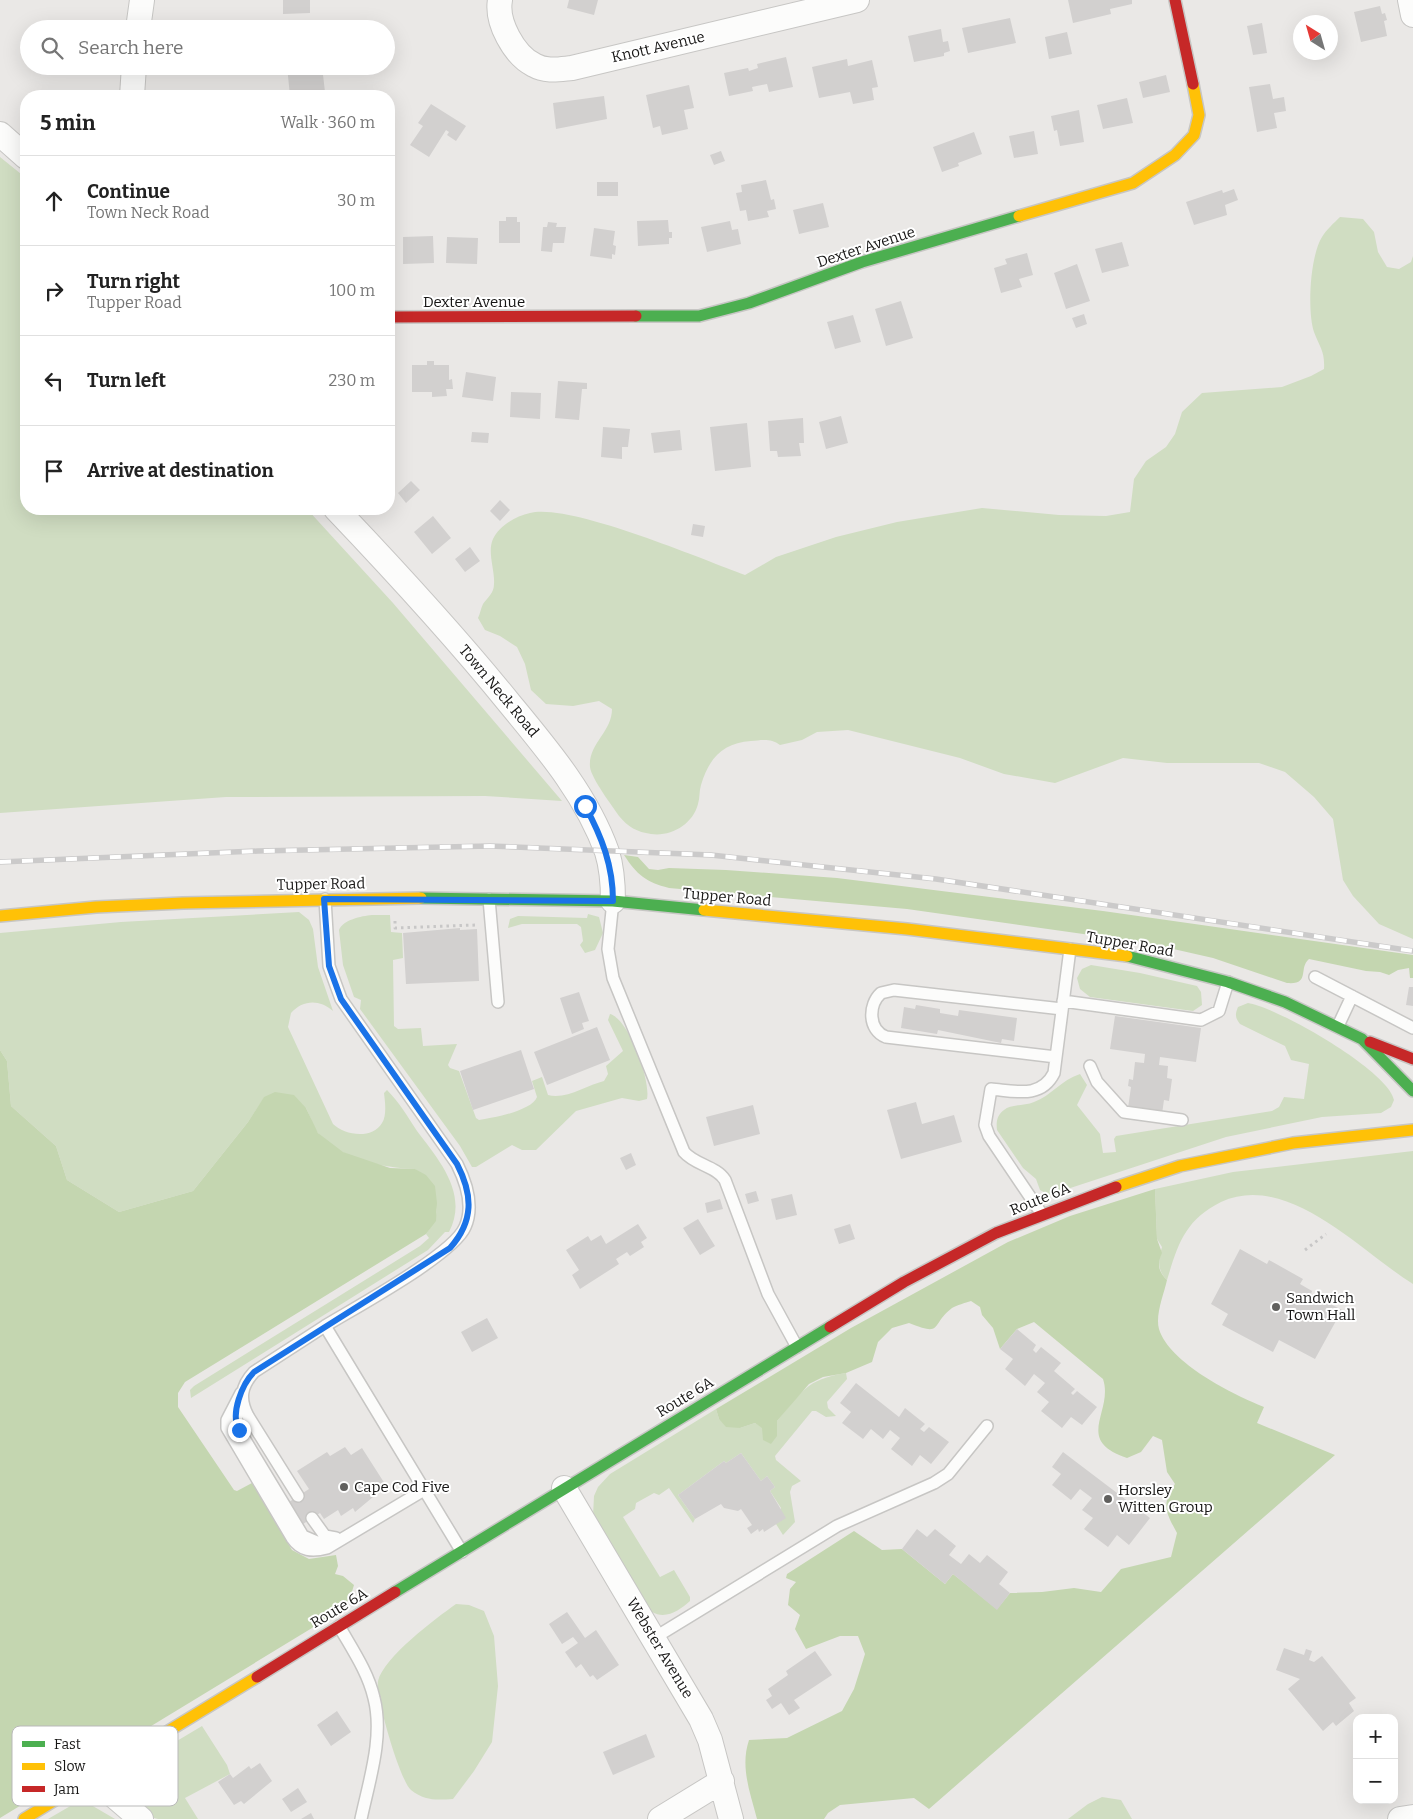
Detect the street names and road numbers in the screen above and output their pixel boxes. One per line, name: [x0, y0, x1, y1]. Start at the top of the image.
street label: Knott Avenue: [610, 28, 706, 66]
street label: Dexter Avenue: [815, 223, 917, 271]
street label: Dexter Avenue: [423, 293, 525, 311]
street label: Town Neck Road: [455, 641, 543, 741]
street label: Tupper Road: [276, 874, 366, 894]
street label: Tupper Road: [682, 884, 772, 910]
street label: Tupper Road: [1085, 927, 1175, 961]
street label: Route 6A: [1007, 1179, 1073, 1219]
street label: Route 6A: [653, 1373, 717, 1421]
street label: Route 6A: [307, 1584, 371, 1632]
street label: Webster Avenue: [623, 1594, 697, 1702]

